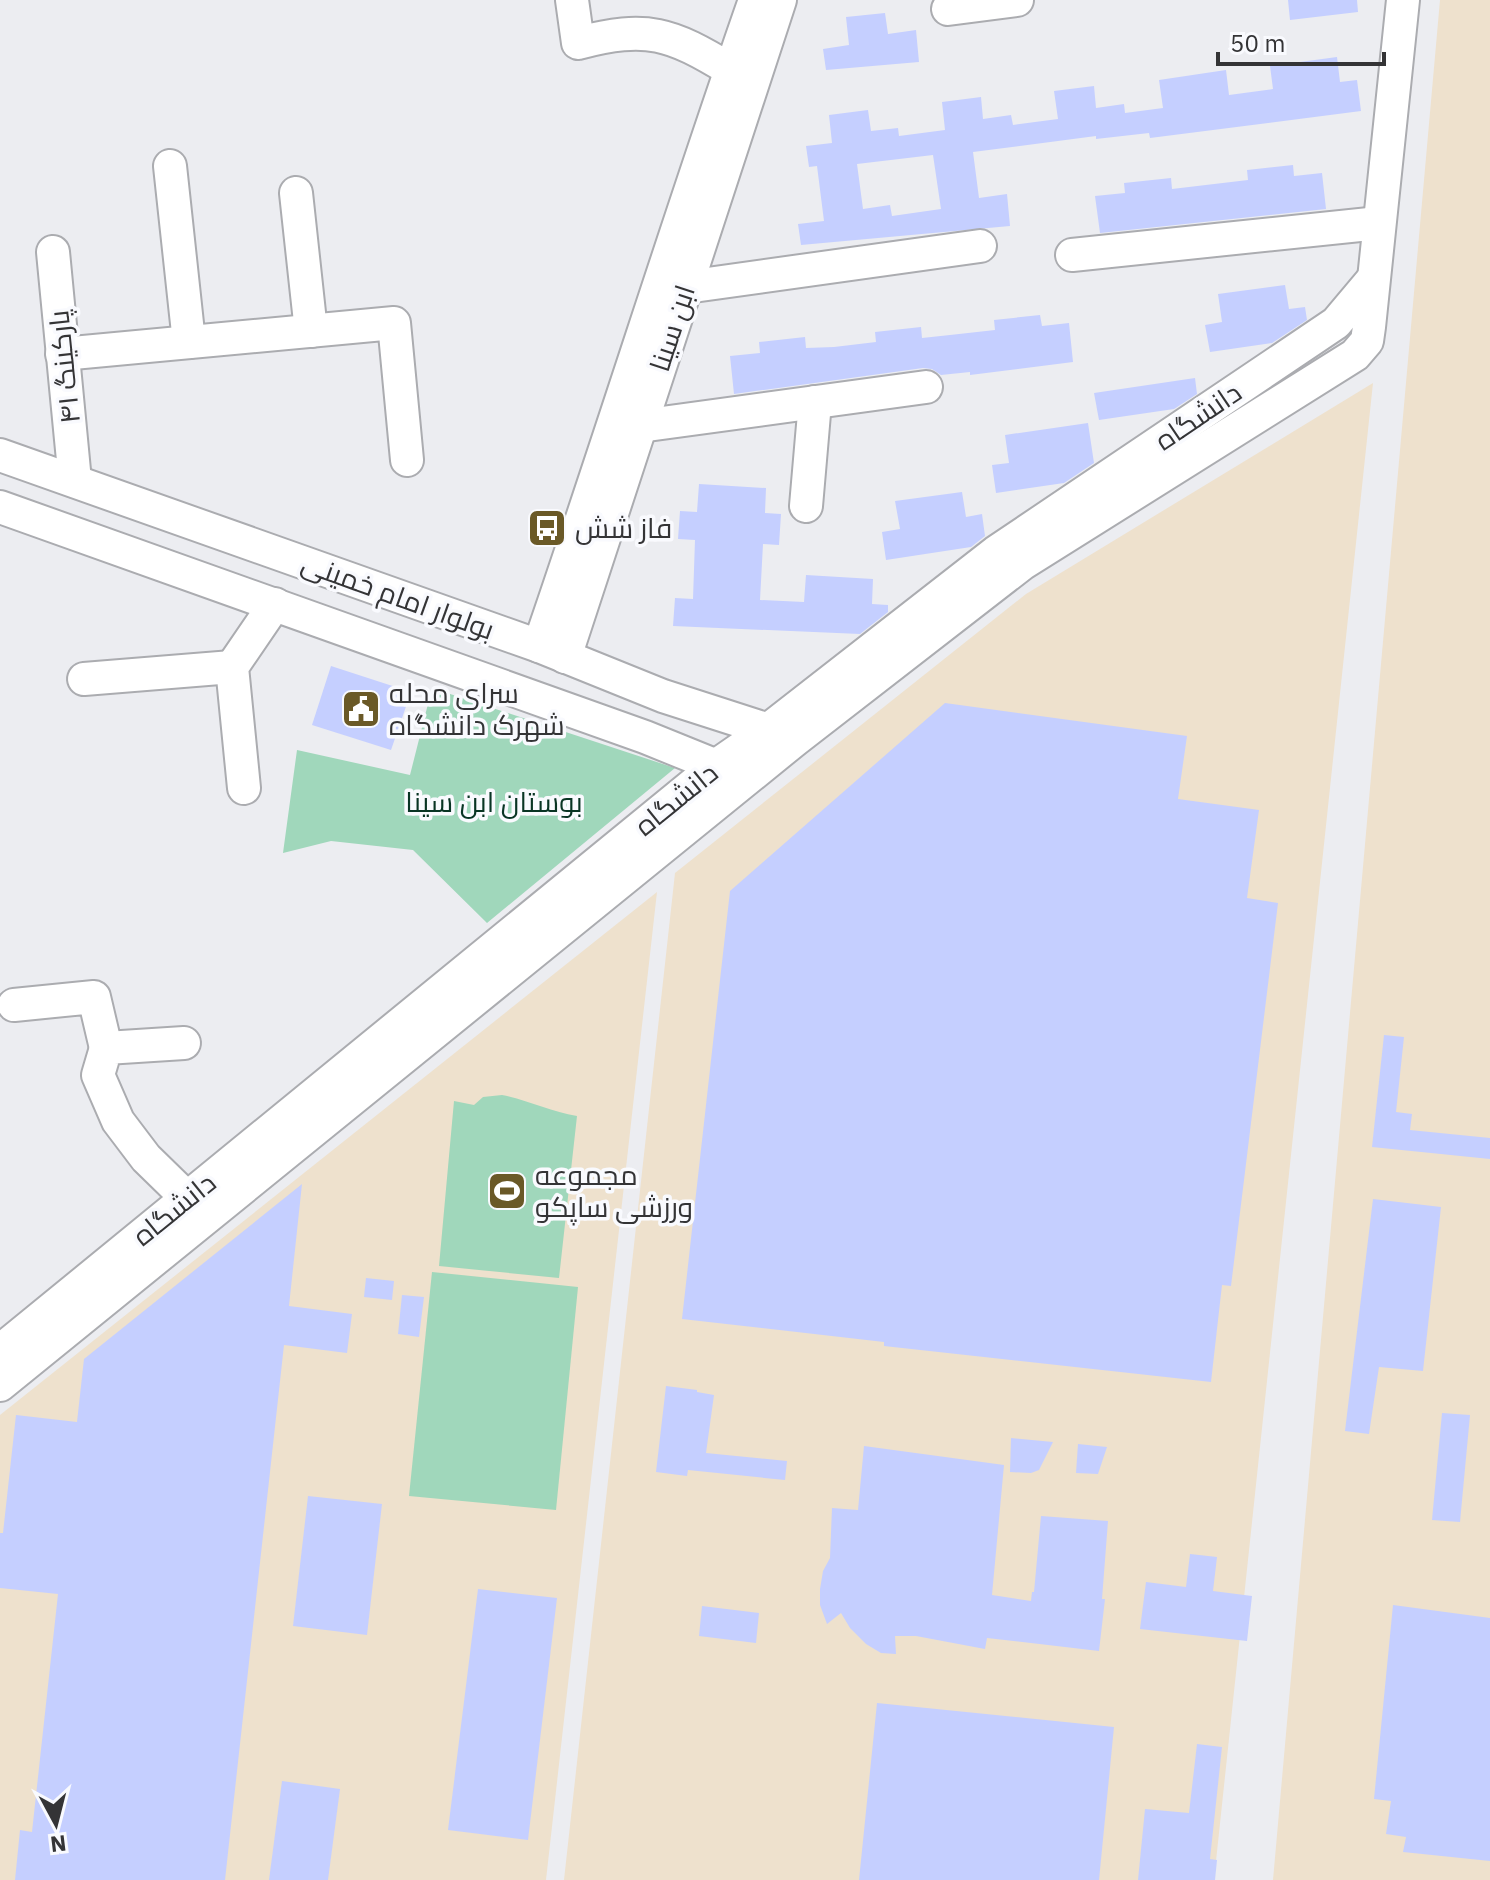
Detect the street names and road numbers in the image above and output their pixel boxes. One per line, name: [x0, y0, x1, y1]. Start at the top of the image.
street label: ابن سینا: [640, 280, 703, 376]
street label: پارکینگ ۴۱: [39, 308, 89, 426]
street label: دانشگاه: [1147, 373, 1248, 458]
street label: بولوار امام خمینی: [296, 543, 500, 649]
street label: دانشگاه: [626, 754, 725, 844]
street label: دانشگاه: [124, 1164, 223, 1254]

